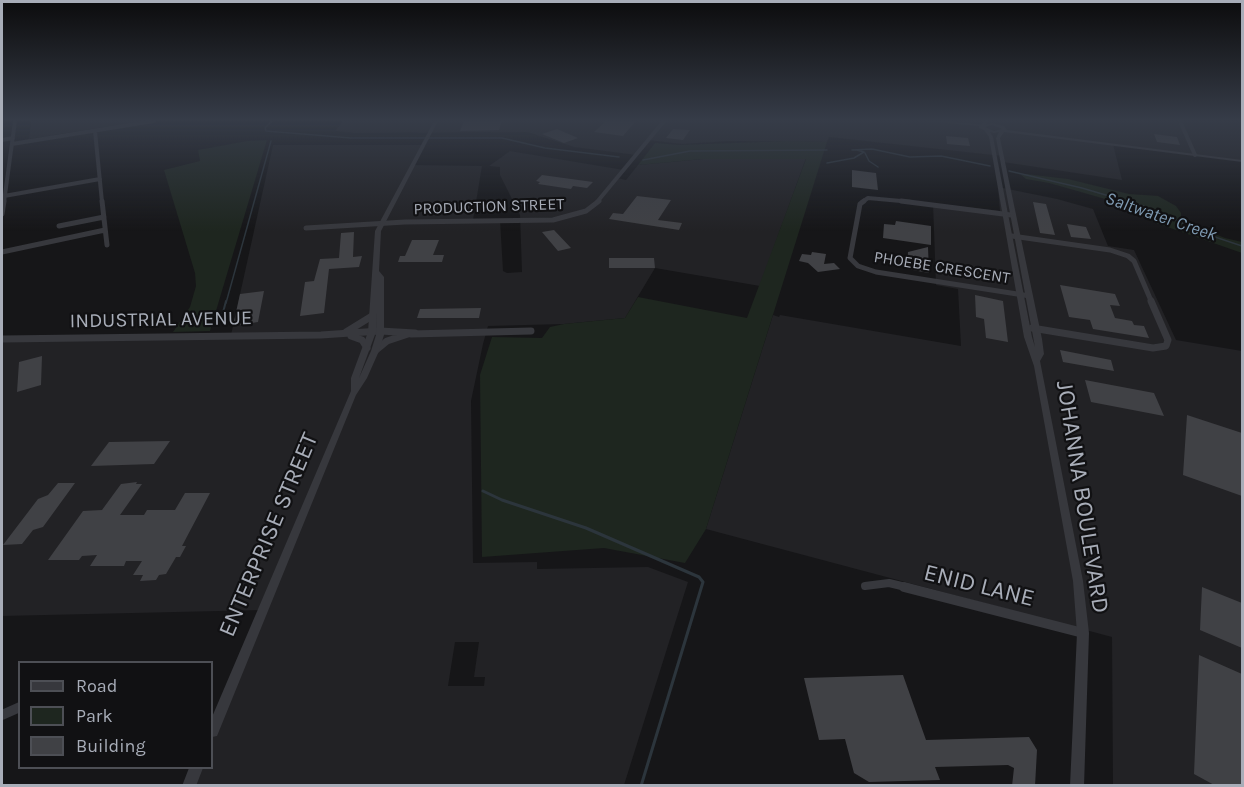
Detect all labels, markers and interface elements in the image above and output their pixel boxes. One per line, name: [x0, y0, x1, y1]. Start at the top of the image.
water label: Saltwater Creek: [1102, 188, 1220, 246]
street label: PRODUCTION STREET: [413, 195, 565, 219]
street label: PHOEBE CRESCENT: [873, 248, 1011, 288]
street label: INDUSTRIAL AVENUE: [70, 306, 252, 334]
street label: JOHANNA BOULEVARD: [1049, 379, 1115, 615]
street label: ENTERPRISE STREET: [213, 429, 325, 641]
street label: ENID LANE: [921, 558, 1037, 614]
legend: [18, 661, 213, 769]
text: Road: [76, 675, 117, 697]
text: Park: [76, 705, 113, 727]
text: Building: [76, 735, 146, 757]

